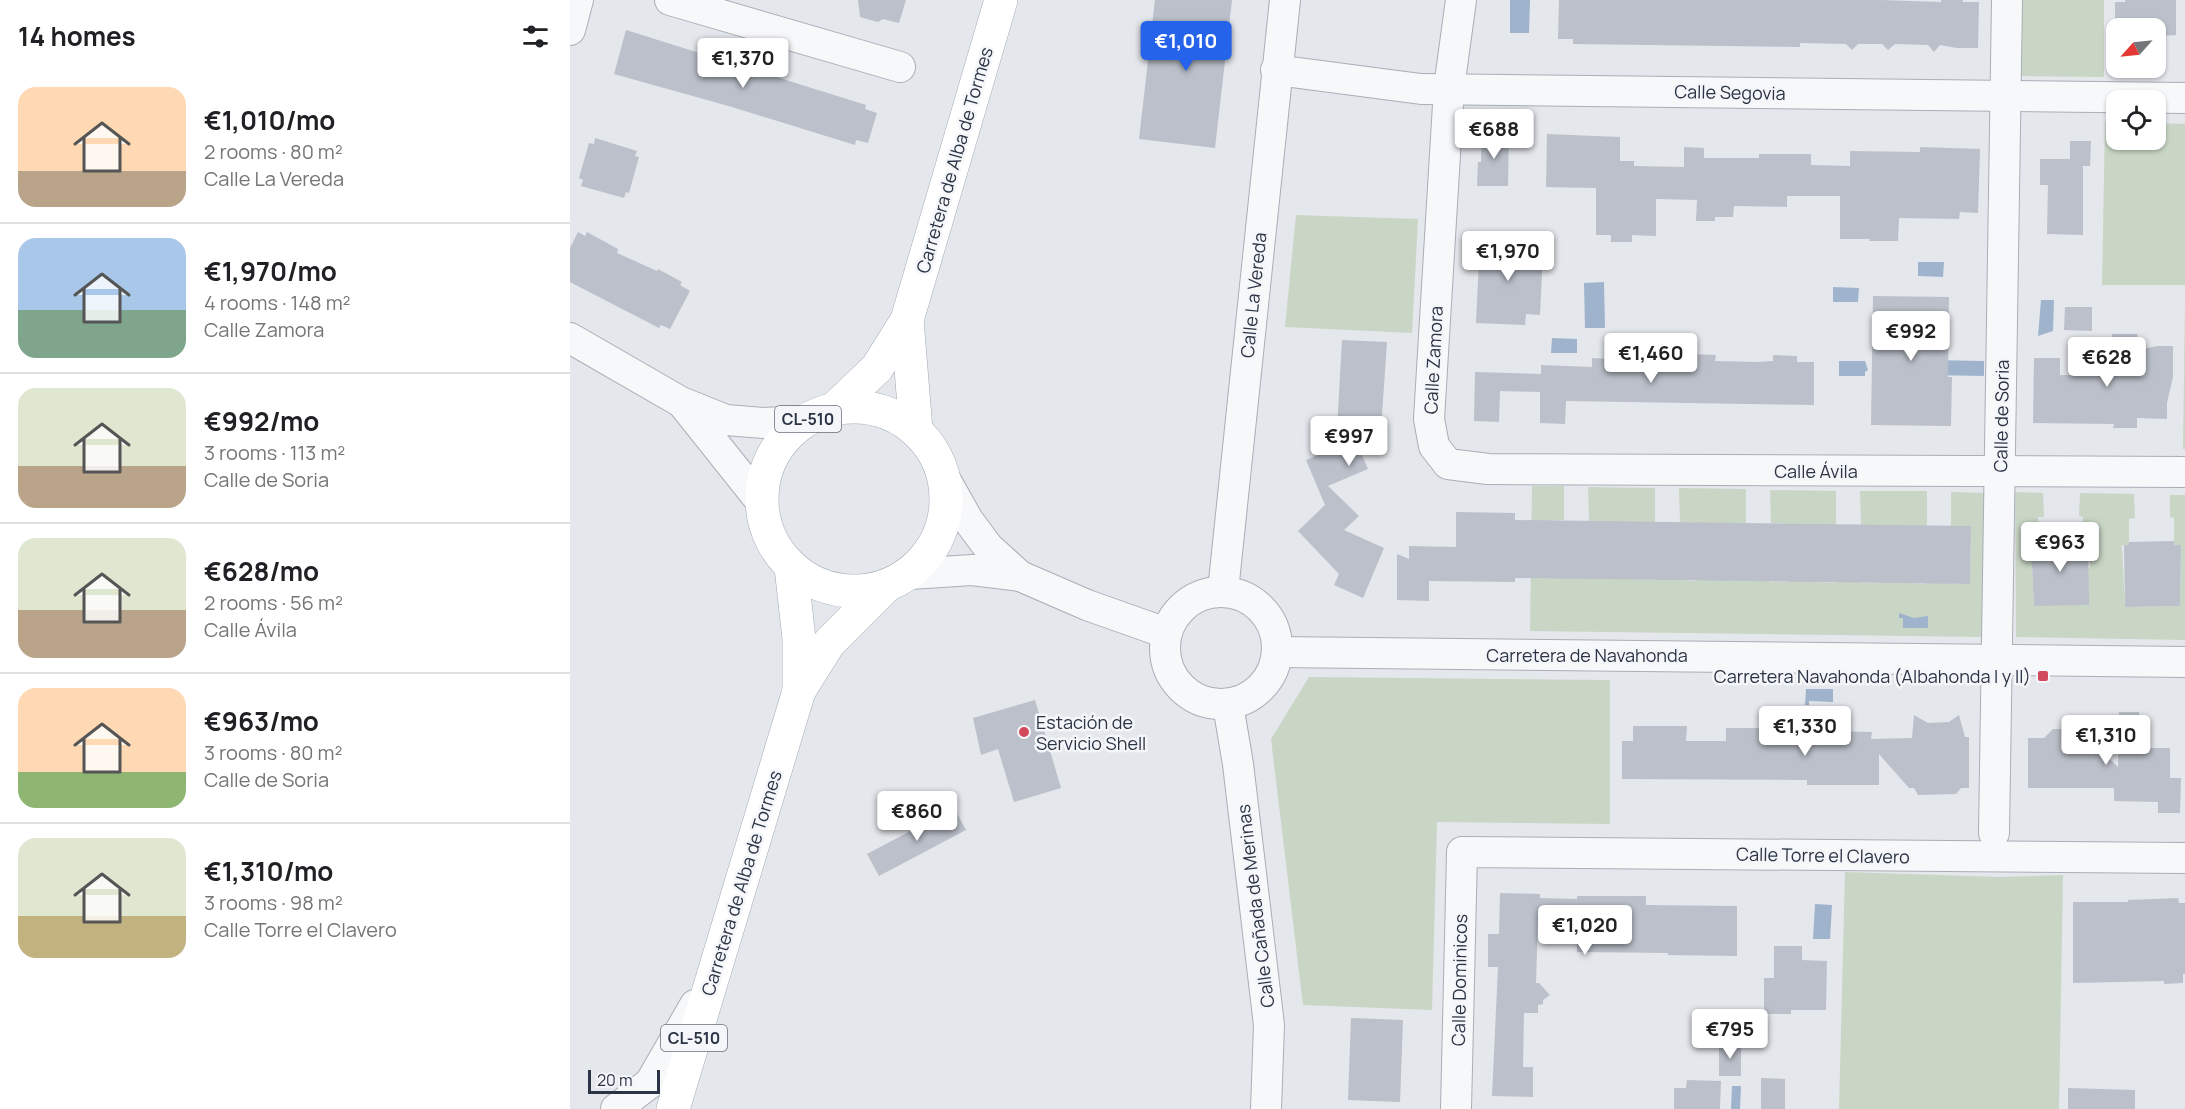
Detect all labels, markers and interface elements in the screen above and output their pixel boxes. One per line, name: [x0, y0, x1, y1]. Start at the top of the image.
text: 14 homes: [18, 18, 136, 54]
north arrow: [2106, 18, 2166, 78]
map controls: [2106, 18, 2166, 150]
icon: filters: [519, 20, 552, 53]
pin: €1,010: [1137, 21, 1235, 72]
text: €1,010: [1155, 27, 1217, 54]
pin: €1,370: [694, 38, 792, 89]
text: €1,370: [711, 44, 775, 71]
street label: Carretera de Alba de Tormes: [910, 44, 998, 276]
street label: Calle Segovia: [1674, 79, 1786, 105]
button: locate: [2106, 90, 2166, 150]
text: €1,010/mo: [204, 102, 335, 138]
pin: €688: [1458, 109, 1530, 160]
icon: home: [66, 111, 138, 183]
text: €688: [1469, 115, 1519, 142]
text: 2 rooms · 80 m²: [204, 138, 343, 165]
text: Calle La Vereda: [204, 165, 344, 192]
street label: Calle La Vereda: [1234, 231, 1272, 359]
pin: €1,970: [1459, 231, 1557, 282]
text: €1,970: [1476, 237, 1540, 264]
text: €1,970/mo: [204, 253, 337, 289]
icon: home: [66, 262, 138, 334]
text: 4 rooms · 148 m²: [204, 289, 351, 316]
street label: Calle Zamora: [1418, 305, 1448, 415]
pin: €992: [1875, 311, 1947, 362]
text: Calle Zamora: [204, 316, 324, 343]
text: €992: [1886, 317, 1936, 344]
pin: €1,460: [1602, 333, 1700, 384]
pin: €628: [2071, 337, 2143, 388]
text: €1,460: [1618, 339, 1684, 366]
text: €628: [2082, 343, 2132, 370]
street label: Calle de Soria: [1988, 359, 2014, 473]
text: €992/mo: [204, 403, 319, 439]
road number: CL-510: [775, 406, 841, 432]
icon: home: [66, 412, 138, 484]
pin: €997: [1313, 416, 1385, 467]
text: €997: [1324, 422, 1374, 449]
text: 3 rooms · 113 m²: [204, 439, 345, 466]
street label: Calle Ávila: [1774, 459, 1858, 483]
text: Calle de Soria: [204, 466, 329, 493]
pin: €963: [2024, 522, 2096, 573]
text: €963: [2035, 528, 2085, 555]
text: €628/mo: [204, 553, 319, 589]
icon: home: [66, 562, 138, 634]
text: 2 rooms · 56 m²: [204, 589, 343, 616]
text: Calle Ávila: [204, 616, 297, 643]
street label: Carretera de Navahonda: [1486, 643, 1688, 667]
place label: Carretera Navahonda (Albahonda I y II): [1714, 664, 2031, 688]
marker: Carretera Navahonda (Albahonda I y II): [2036, 669, 2050, 683]
text: €963/mo: [204, 703, 319, 739]
pin: €1,330: [1756, 706, 1854, 757]
place label: Estación de Servicio Shell: [1036, 710, 1146, 755]
icon: home: [66, 712, 138, 784]
text: €1,330: [1773, 712, 1837, 739]
pin: €1,310: [2057, 715, 2155, 766]
text: €1,310: [2075, 721, 2137, 748]
marker: Estación de Servicio Shell: [1017, 725, 1031, 739]
text: 3 rooms · 80 m²: [204, 739, 343, 766]
text: Calle de Soria: [204, 766, 329, 793]
street label: Carretera de Alba de Tormes: [695, 767, 787, 999]
pin: €860: [881, 791, 953, 842]
text: €860: [891, 797, 943, 824]
street label: Calle Cañada de Merinas: [1231, 803, 1279, 1009]
street label: Calle Torre el Clavero: [1736, 841, 1910, 869]
text: €1,310/mo: [204, 853, 333, 889]
icon: home: [66, 862, 138, 934]
text: 3 rooms · 98 m²: [204, 889, 343, 916]
pin: €1,020: [1536, 905, 1634, 956]
text: €1,020: [1552, 911, 1618, 938]
street label: Calle Dominicos: [1446, 914, 1472, 1046]
text: Calle Torre el Clavero: [204, 916, 397, 943]
pin: €795: [1694, 1009, 1766, 1060]
text: €795: [1706, 1015, 1754, 1042]
road number: CL-510: [661, 1025, 727, 1051]
scale bar: [588, 1067, 660, 1094]
text: 20 m: [597, 1069, 633, 1091]

